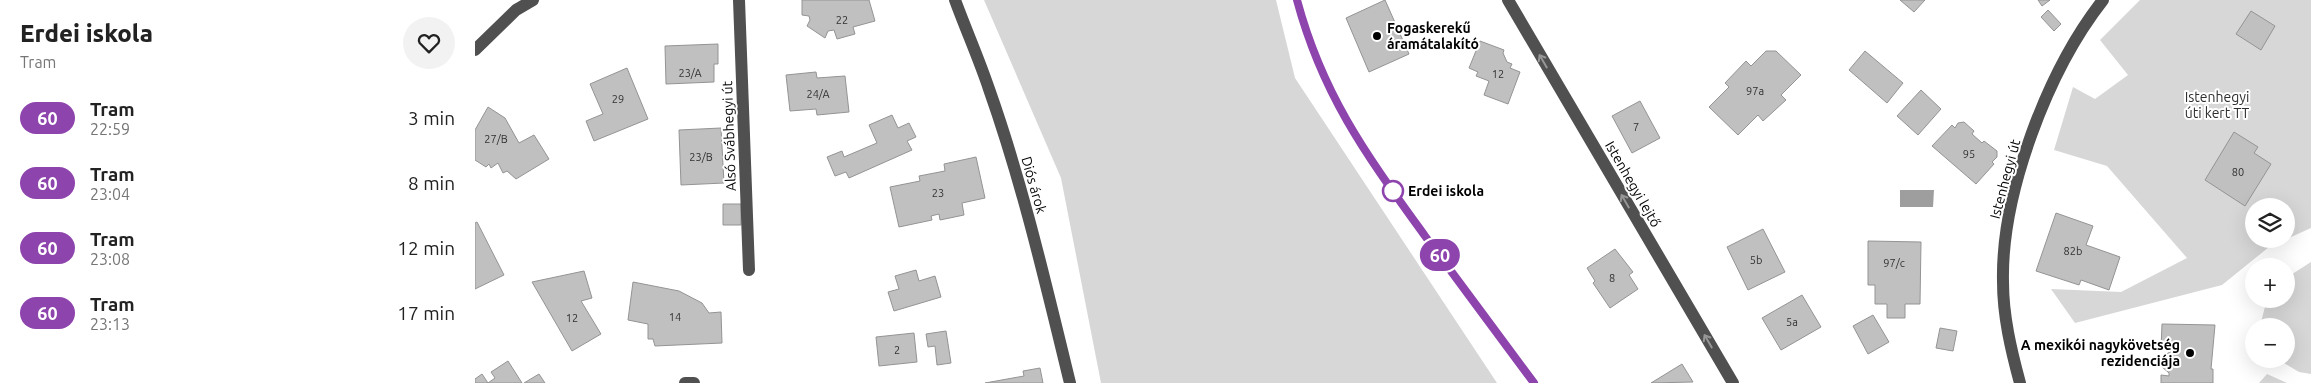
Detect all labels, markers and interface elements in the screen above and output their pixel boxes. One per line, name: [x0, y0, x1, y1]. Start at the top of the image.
house number: 22: [836, 14, 848, 26]
button: heart: [403, 17, 455, 69]
text: Erdei iskola: [20, 20, 153, 47]
place label: Fogaskerekű áramátalakító: [1387, 20, 1479, 52]
marker: Fogaskerekű áramátalakító: [1371, 30, 1383, 42]
text: Tram: [20, 53, 56, 71]
one-way arrow: [1538, 53, 1548, 68]
house number: 23/A: [678, 67, 702, 79]
house number: 12: [1492, 68, 1504, 80]
street label: Alsó Svábhegyi út: [719, 80, 739, 191]
house number: 97a: [1746, 85, 1764, 97]
house number: 24/A: [806, 88, 830, 100]
park label: Istenhegyi úti kert TT: [2185, 89, 2250, 121]
house number: 29: [612, 93, 624, 105]
text: Tram: [90, 98, 135, 120]
text: 3 min: [408, 107, 455, 129]
text: 60: [37, 108, 58, 128]
text: 22:59: [90, 120, 130, 138]
house number: 7: [1633, 121, 1639, 133]
house number: 27/B: [484, 133, 508, 145]
street label: Istenhegyi út: [1987, 137, 2023, 220]
street label: Istenhegyi lejtő: [1602, 138, 1664, 230]
house number: 95: [1963, 148, 1975, 160]
house number: 23/B: [689, 151, 713, 163]
street label: Diós árok: [1018, 155, 1050, 215]
text: Tram: [90, 163, 135, 185]
house number: 80: [2232, 166, 2244, 178]
text: 8 min: [408, 172, 455, 194]
text: 60: [37, 173, 58, 193]
marker: Erdei iskola: [1382, 180, 1404, 202]
place label: Erdei iskola: [1408, 183, 1484, 199]
text: 23:04: [90, 185, 130, 203]
house number: 23: [932, 187, 944, 199]
one-way arrow: [1620, 194, 1630, 209]
map controls: [2245, 198, 2295, 368]
button: layers: [2245, 198, 2295, 248]
text: Tram: [90, 228, 135, 250]
text: 12 min: [397, 237, 455, 259]
text: 60: [37, 238, 58, 258]
line badge: 60: [1417, 239, 1463, 271]
text: 60: [1430, 245, 1450, 265]
house number: 82b: [2064, 245, 2082, 257]
text: 23:08: [90, 250, 130, 268]
house number: 5b: [1750, 254, 1762, 266]
house number: 97/c: [1883, 257, 1905, 269]
button: +: [2245, 258, 2295, 308]
house number: 8: [1609, 272, 1615, 284]
text: Tram: [90, 293, 135, 315]
text: 17 min: [397, 302, 455, 324]
text: 60: [37, 303, 58, 323]
house number: 14: [669, 311, 681, 323]
house number: 12: [566, 312, 578, 324]
text: 23:13: [90, 315, 130, 333]
house number: 5a: [1786, 316, 1798, 328]
button: −: [2245, 318, 2295, 368]
one-way arrow: [1702, 334, 1712, 349]
place label: A mexikói nagykövetség rezidenciája: [2021, 337, 2180, 369]
house number: 2: [894, 344, 900, 356]
marker: A mexikói nagykövetség rezidenciája: [2184, 347, 2196, 359]

